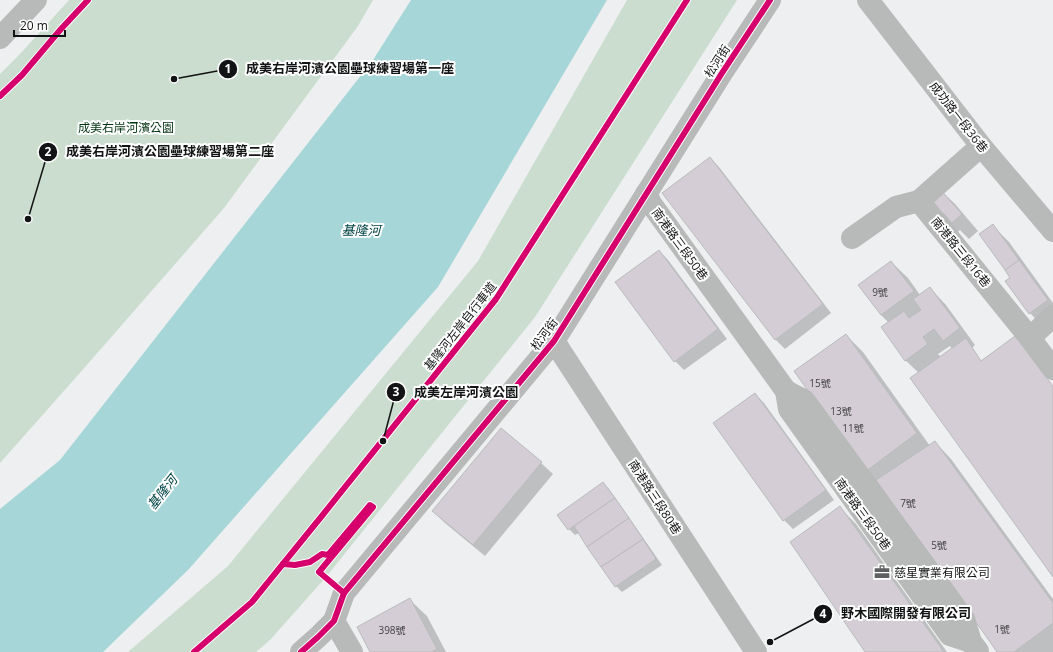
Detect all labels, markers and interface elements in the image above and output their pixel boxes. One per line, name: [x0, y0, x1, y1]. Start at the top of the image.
scale bar: [14, 12, 65, 38]
text: 20 m: [20, 17, 48, 34]
street label: 松河街: [700, 41, 734, 81]
callout: 成美右岸河濱公園壘球練習場第一座: [218, 56, 462, 81]
text: 成美右岸河濱公園壘球練習場第一座: [246, 59, 454, 77]
text: 1: [225, 60, 231, 77]
street label: 成功路一段36巷: [926, 78, 992, 156]
park label: 成美右岸河濱公園: [78, 119, 174, 136]
callout: 成美右岸河濱公園壘球練習場第二座: [38, 139, 282, 164]
text: 成美右岸河濱公園壘球練習場第二座: [66, 142, 274, 160]
text: 2: [45, 143, 52, 160]
street label: 南港路三段50巷: [648, 204, 712, 284]
street label: 南港路三段16巷: [927, 213, 995, 291]
water label: 基隆河: [341, 221, 383, 239]
street label: 基隆河左岸自行車道: [420, 278, 500, 374]
house number: 9號: [872, 285, 888, 299]
street label: 松河街: [527, 314, 561, 354]
house number: 15號: [809, 376, 831, 390]
callout: 成美左岸河濱公園: [386, 380, 526, 405]
text: 3: [393, 383, 400, 400]
text: 成美左岸河濱公園: [414, 383, 518, 401]
house number: 13號: [830, 404, 852, 418]
house number: 11號: [842, 421, 864, 435]
street label: 南港路三段80巷: [625, 456, 685, 538]
water label: 基隆河: [143, 469, 183, 513]
street label: 南港路三段50巷: [831, 474, 895, 554]
house number: 7號: [900, 496, 916, 510]
house number: 5號: [931, 538, 947, 552]
office icon: 慈星實業有限公司: [873, 563, 891, 581]
place label: 慈星實業有限公司: [894, 564, 990, 581]
callout: 野木國際開發有限公司: [813, 601, 979, 626]
text: 野木國際開發有限公司: [841, 604, 971, 622]
text: 4: [820, 605, 827, 622]
house number: 1號: [994, 622, 1010, 636]
house number: 398號: [378, 623, 406, 637]

